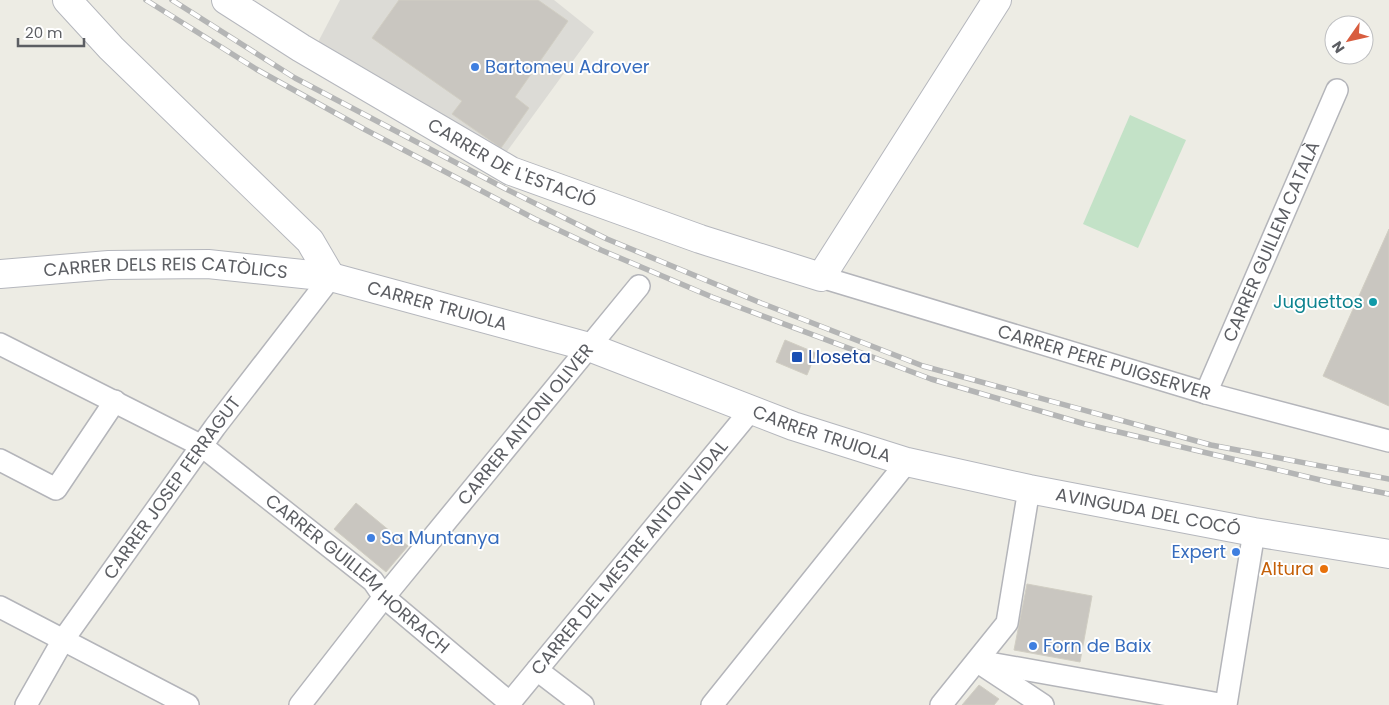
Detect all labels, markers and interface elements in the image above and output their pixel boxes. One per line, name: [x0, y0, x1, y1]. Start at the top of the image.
scale bar: [18, 15, 84, 47]
north arrow: [1324, 15, 1374, 65]
text: 20 m: [25, 22, 63, 43]
text: N: [1327, 37, 1349, 57]
place label: Bartomeu Adrover: [485, 54, 650, 79]
marker: Bartomeu Adrover: [469, 61, 481, 73]
street label: CARRER DE L'ESTACIÓ: [423, 112, 600, 213]
street label: CARRER GUILLEM CATALÀ: [1217, 137, 1325, 346]
street label: CARRER DELS REIS CATÒLICS: [42, 250, 289, 284]
street label: CARRER TRUIOLA: [364, 274, 510, 336]
place label: Juguettos: [1273, 289, 1363, 314]
marker: Juguettos: [1367, 296, 1379, 308]
street label: CARRER PERE PUIGSERVER: [995, 318, 1214, 406]
street label: CARRER ANTONI OLIVER: [451, 338, 599, 510]
place label: Lloseta: [808, 344, 871, 369]
marker: Lloseta: [790, 350, 804, 364]
street label: CARRER JOSEP FERRAGUT: [97, 391, 246, 584]
street label: CARRER TRUIOLA: [749, 399, 894, 468]
street label: CARRER DEL MESTRE ANTONI VIDAL: [525, 434, 733, 680]
street label: AVINGUDA DEL COCÓ: [1054, 481, 1243, 541]
street label: CARRER GUILLEM HORRACH: [260, 488, 455, 659]
place label: Sa Muntanya: [381, 525, 500, 550]
marker: Sa Muntanya: [365, 532, 377, 544]
place label: Expert: [1172, 539, 1226, 564]
marker: Expert: [1230, 546, 1242, 558]
place label: Altura: [1260, 556, 1314, 581]
marker: Altura: [1318, 563, 1330, 575]
place label: Forn de Baix: [1043, 633, 1151, 658]
marker: Forn de Baix: [1027, 640, 1039, 652]

